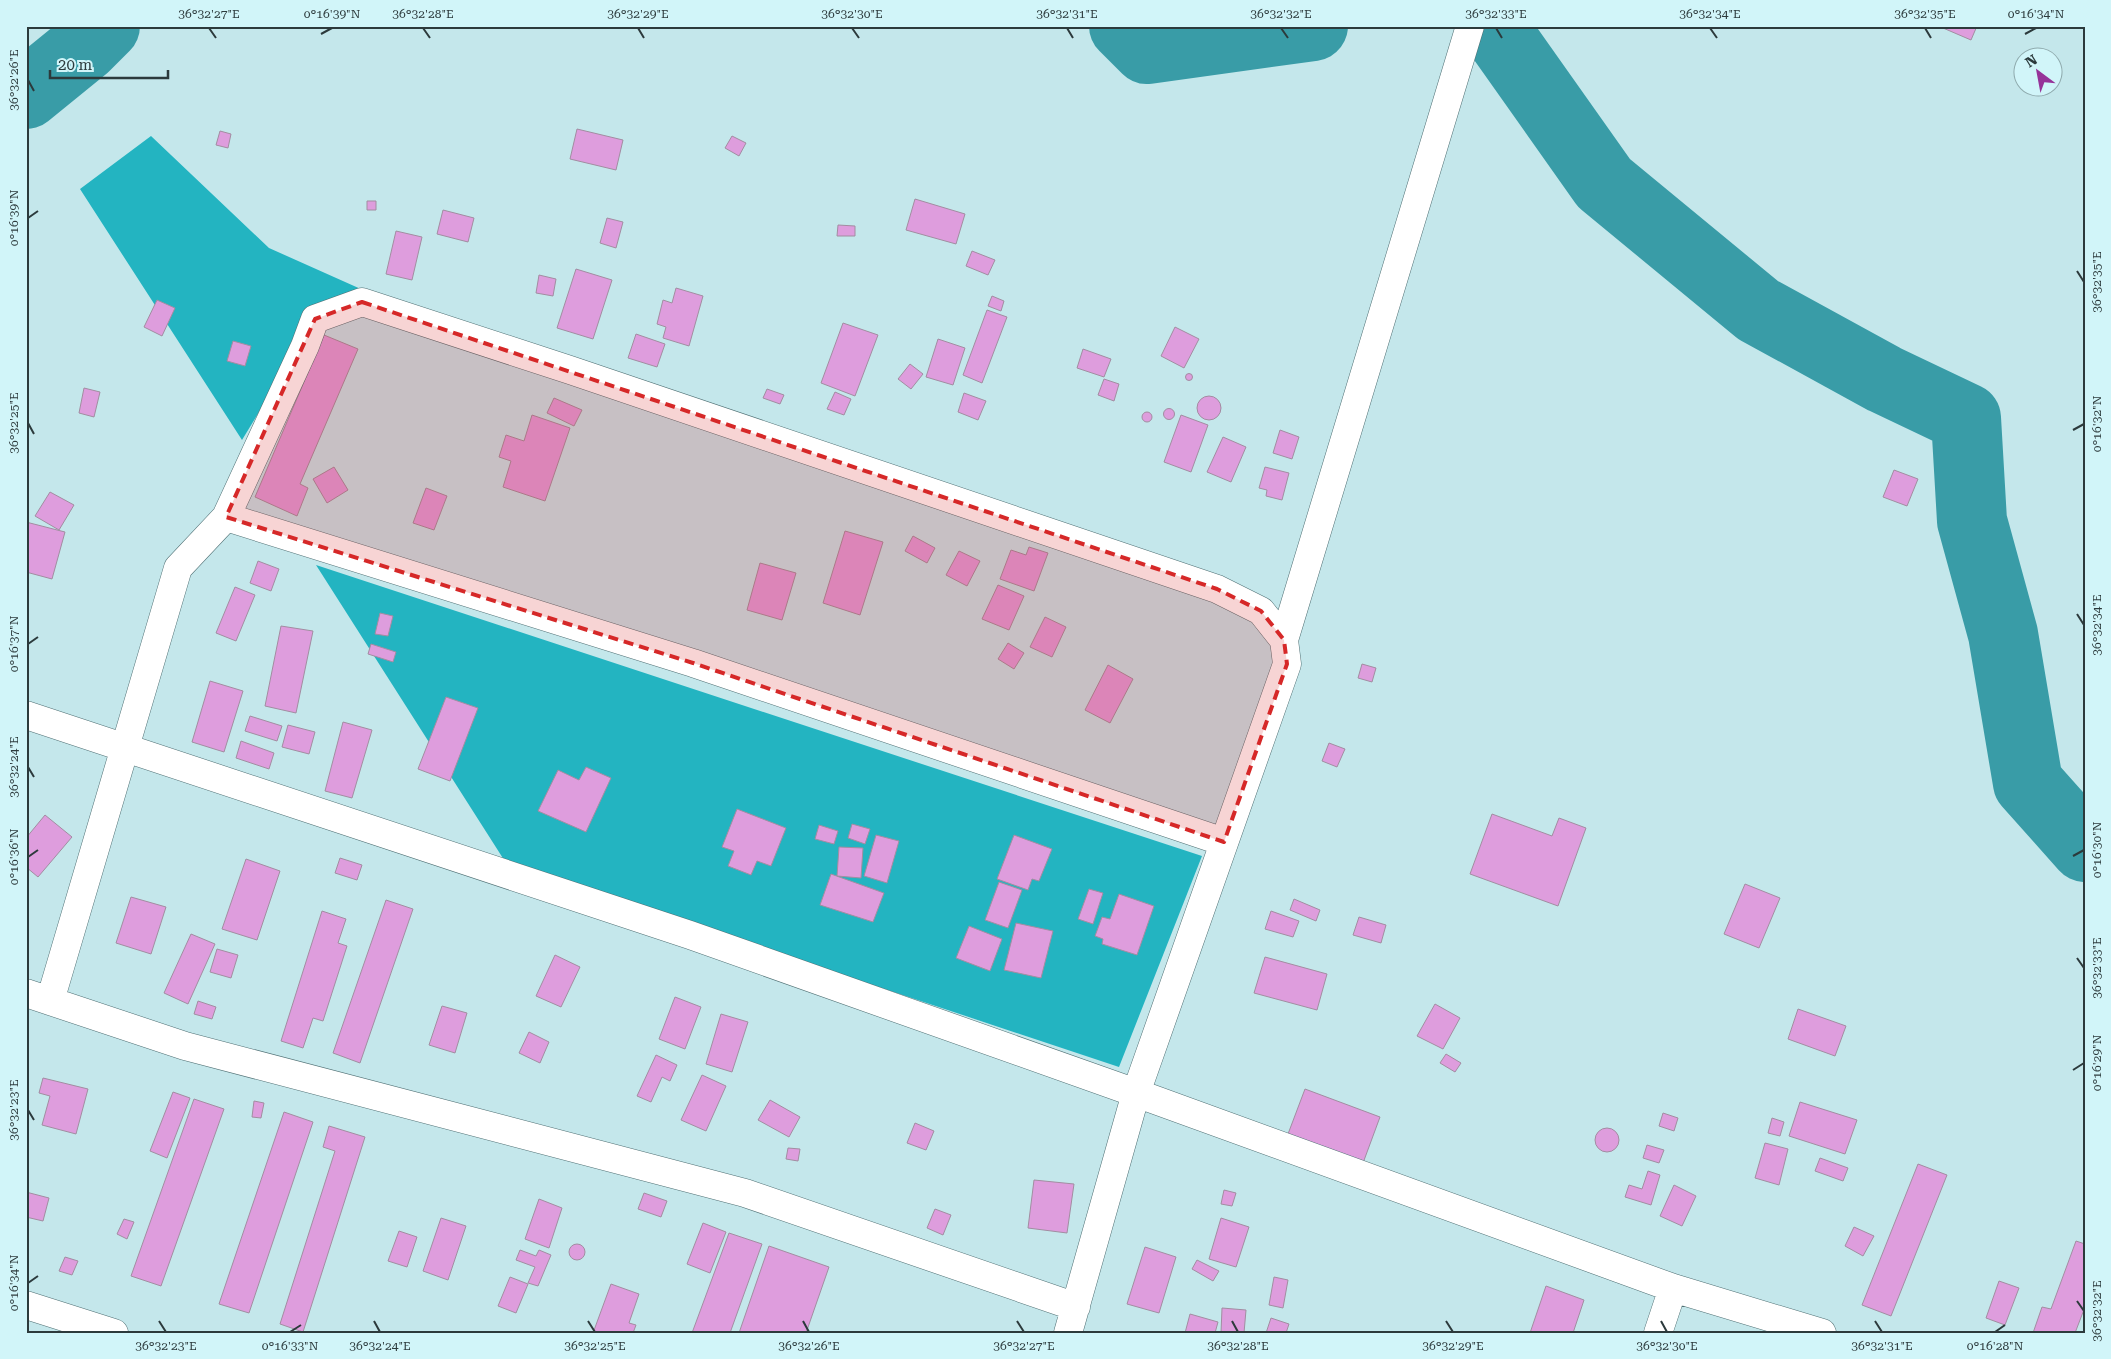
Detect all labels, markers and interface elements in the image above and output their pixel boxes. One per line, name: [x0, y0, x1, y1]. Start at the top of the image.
text: 36°32'27"E: [178, 7, 240, 21]
text: 0°16'39"N: [304, 7, 361, 21]
text: 36°32'28"E: [392, 7, 454, 21]
text: 36°32'29"E: [607, 7, 669, 21]
text: 36°32'30"E: [821, 7, 883, 21]
text: 36°32'31"E: [1036, 7, 1098, 21]
text: 36°32'32"E: [1250, 7, 1312, 21]
text: 36°32'33"E: [1465, 7, 1527, 21]
text: 36°32'34"E: [1679, 7, 1741, 21]
text: 36°32'35"E: [1894, 7, 1956, 21]
text: 0°16'34"N: [2008, 7, 2065, 21]
scale bar: [50, 48, 168, 80]
north arrow: [2014, 48, 2064, 98]
text: 36°32'26"E: [7, 49, 21, 111]
text: N: [2022, 51, 2040, 71]
text: 20 m: [58, 56, 93, 74]
text: 0°16'39"N: [7, 189, 21, 246]
text: 36°32'35"E: [2090, 251, 2104, 313]
text: 36°32'25"E: [7, 392, 21, 454]
text: 0°16'32"N: [2090, 395, 2104, 452]
text: 36°32'34"E: [2090, 594, 2104, 656]
text: 0°16'37"N: [7, 615, 21, 672]
text: 36°32'24"E: [7, 736, 21, 798]
text: 0°16'30"N: [2090, 821, 2104, 878]
text: 0°16'36"N: [7, 828, 21, 885]
text: 36°32'33"E: [2090, 937, 2104, 999]
text: 0°16'29"N: [2090, 1034, 2104, 1091]
text: 36°32'23"E: [7, 1079, 21, 1141]
text: 0°16'34"N: [7, 1254, 21, 1311]
text: 36°32'32"E: [2090, 1280, 2104, 1342]
text: 36°32'23"E: [135, 1339, 197, 1353]
text: 0°16'33"N: [262, 1339, 319, 1353]
text: 36°32'24"E: [349, 1339, 411, 1353]
text: 36°32'25"E: [564, 1339, 626, 1353]
text: 36°32'26"E: [778, 1339, 840, 1353]
text: 36°32'27"E: [993, 1339, 1055, 1353]
text: 36°32'28"E: [1207, 1339, 1269, 1353]
text: 36°32'29"E: [1422, 1339, 1484, 1353]
text: 36°32'30"E: [1636, 1339, 1698, 1353]
text: 36°32'31"E: [1851, 1339, 1913, 1353]
text: 0°16'28"N: [1967, 1339, 2024, 1353]

